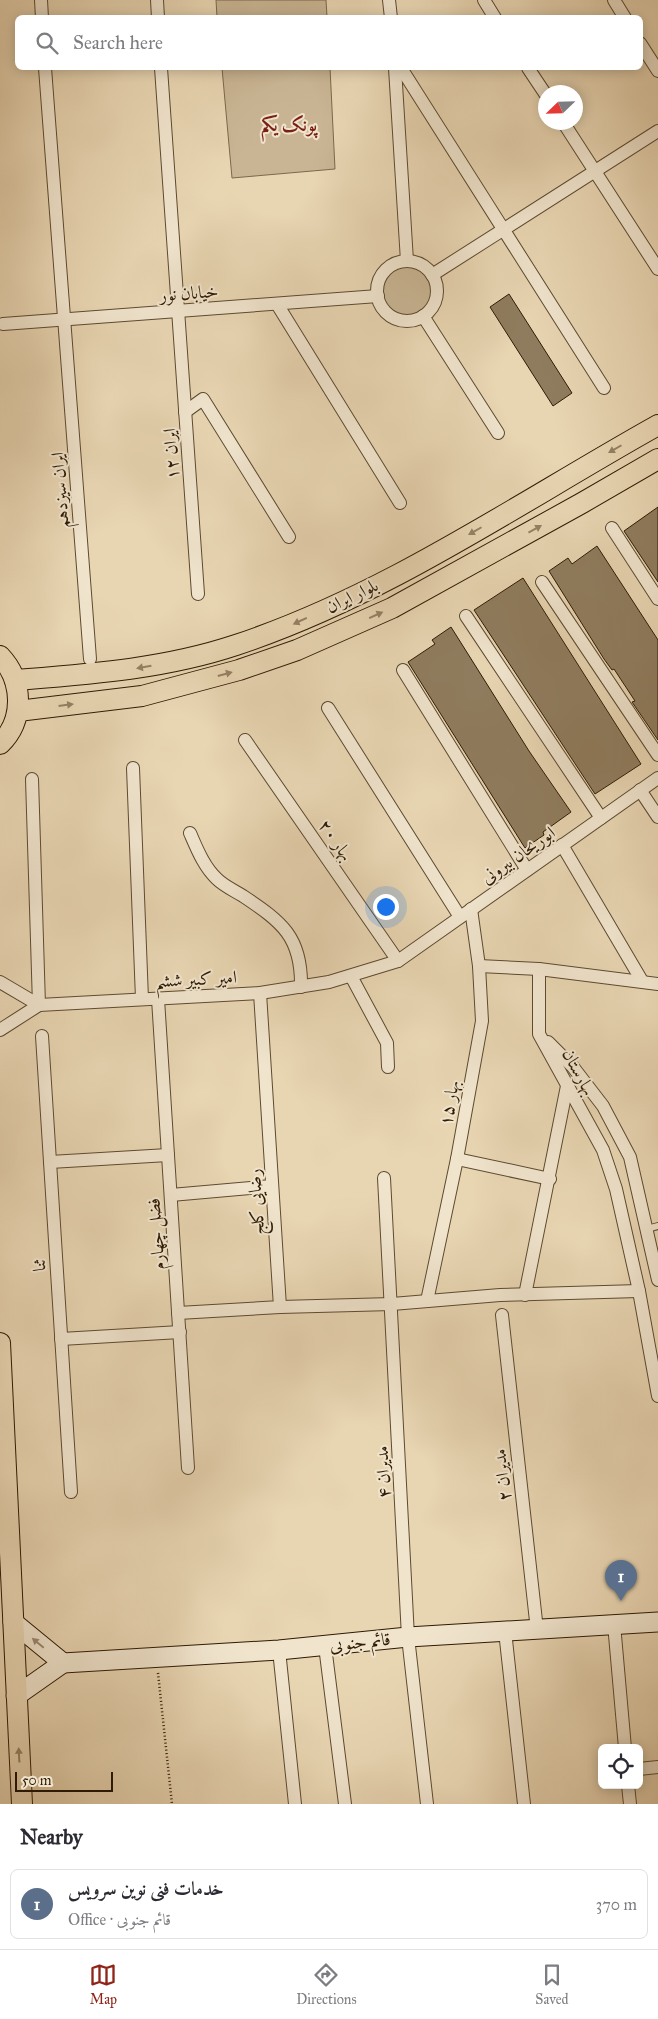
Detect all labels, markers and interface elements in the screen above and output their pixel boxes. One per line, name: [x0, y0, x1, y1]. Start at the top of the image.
search box: [15, 15, 643, 70]
icon: search: [33, 29, 61, 57]
text: Search here: [73, 31, 163, 54]
north arrow: [538, 85, 583, 130]
district label: پونک یکم: [261, 113, 318, 142]
street label: خیابان نور: [157, 280, 219, 306]
street label: ایران ۱۲: [158, 427, 184, 481]
one-way arrow: [608, 445, 623, 453]
street label: ایران سیزدهم: [46, 451, 80, 529]
one-way arrow: [528, 525, 541, 534]
one-way arrow: [468, 527, 483, 535]
street label: بلوار ایران: [322, 574, 382, 618]
one-way arrow: [369, 610, 383, 618]
one-way arrow: [292, 617, 307, 625]
one-way arrow: [136, 663, 152, 671]
one-way arrow: [218, 670, 233, 678]
one-way arrow: [58, 701, 74, 709]
street label: بهار ۲۰: [313, 815, 358, 866]
street label: ابوریحان بیرونی: [477, 821, 560, 889]
your location: [373, 894, 399, 920]
street label: امیر کبیر ششم: [155, 966, 238, 999]
street label: بهارستان: [557, 1045, 600, 1100]
street label: بهار ۱۵: [434, 1079, 465, 1128]
street label: رضایی کلج: [243, 1168, 274, 1236]
street label: فضل چهارم: [143, 1197, 174, 1271]
street label: ثنا: [28, 1258, 50, 1272]
street label: مدیران ۴: [371, 1445, 395, 1499]
street label: مدیران ۲: [488, 1448, 516, 1502]
pin: 1: [605, 1560, 637, 1601]
street label: قائم جنوبی: [328, 1628, 392, 1661]
one-way arrow: [31, 1637, 44, 1648]
map controls: [598, 1744, 643, 1789]
button: locate: [598, 1744, 643, 1789]
one-way arrow: [15, 1747, 23, 1763]
scale bar: [15, 1769, 112, 1792]
text: 50 m: [22, 1772, 51, 1789]
text: Nearby: [20, 1824, 83, 1850]
text: خدمات فنی نوین سرویس: [68, 1877, 223, 1900]
text: 1: [34, 1895, 40, 1914]
text: 370 m: [596, 1895, 637, 1914]
text: Office · قائم جنوبی: [68, 1910, 171, 1929]
tab: Map: [89, 1961, 117, 2008]
tab: Directions: [296, 1961, 357, 2008]
tab: Saved: [535, 1961, 569, 2008]

